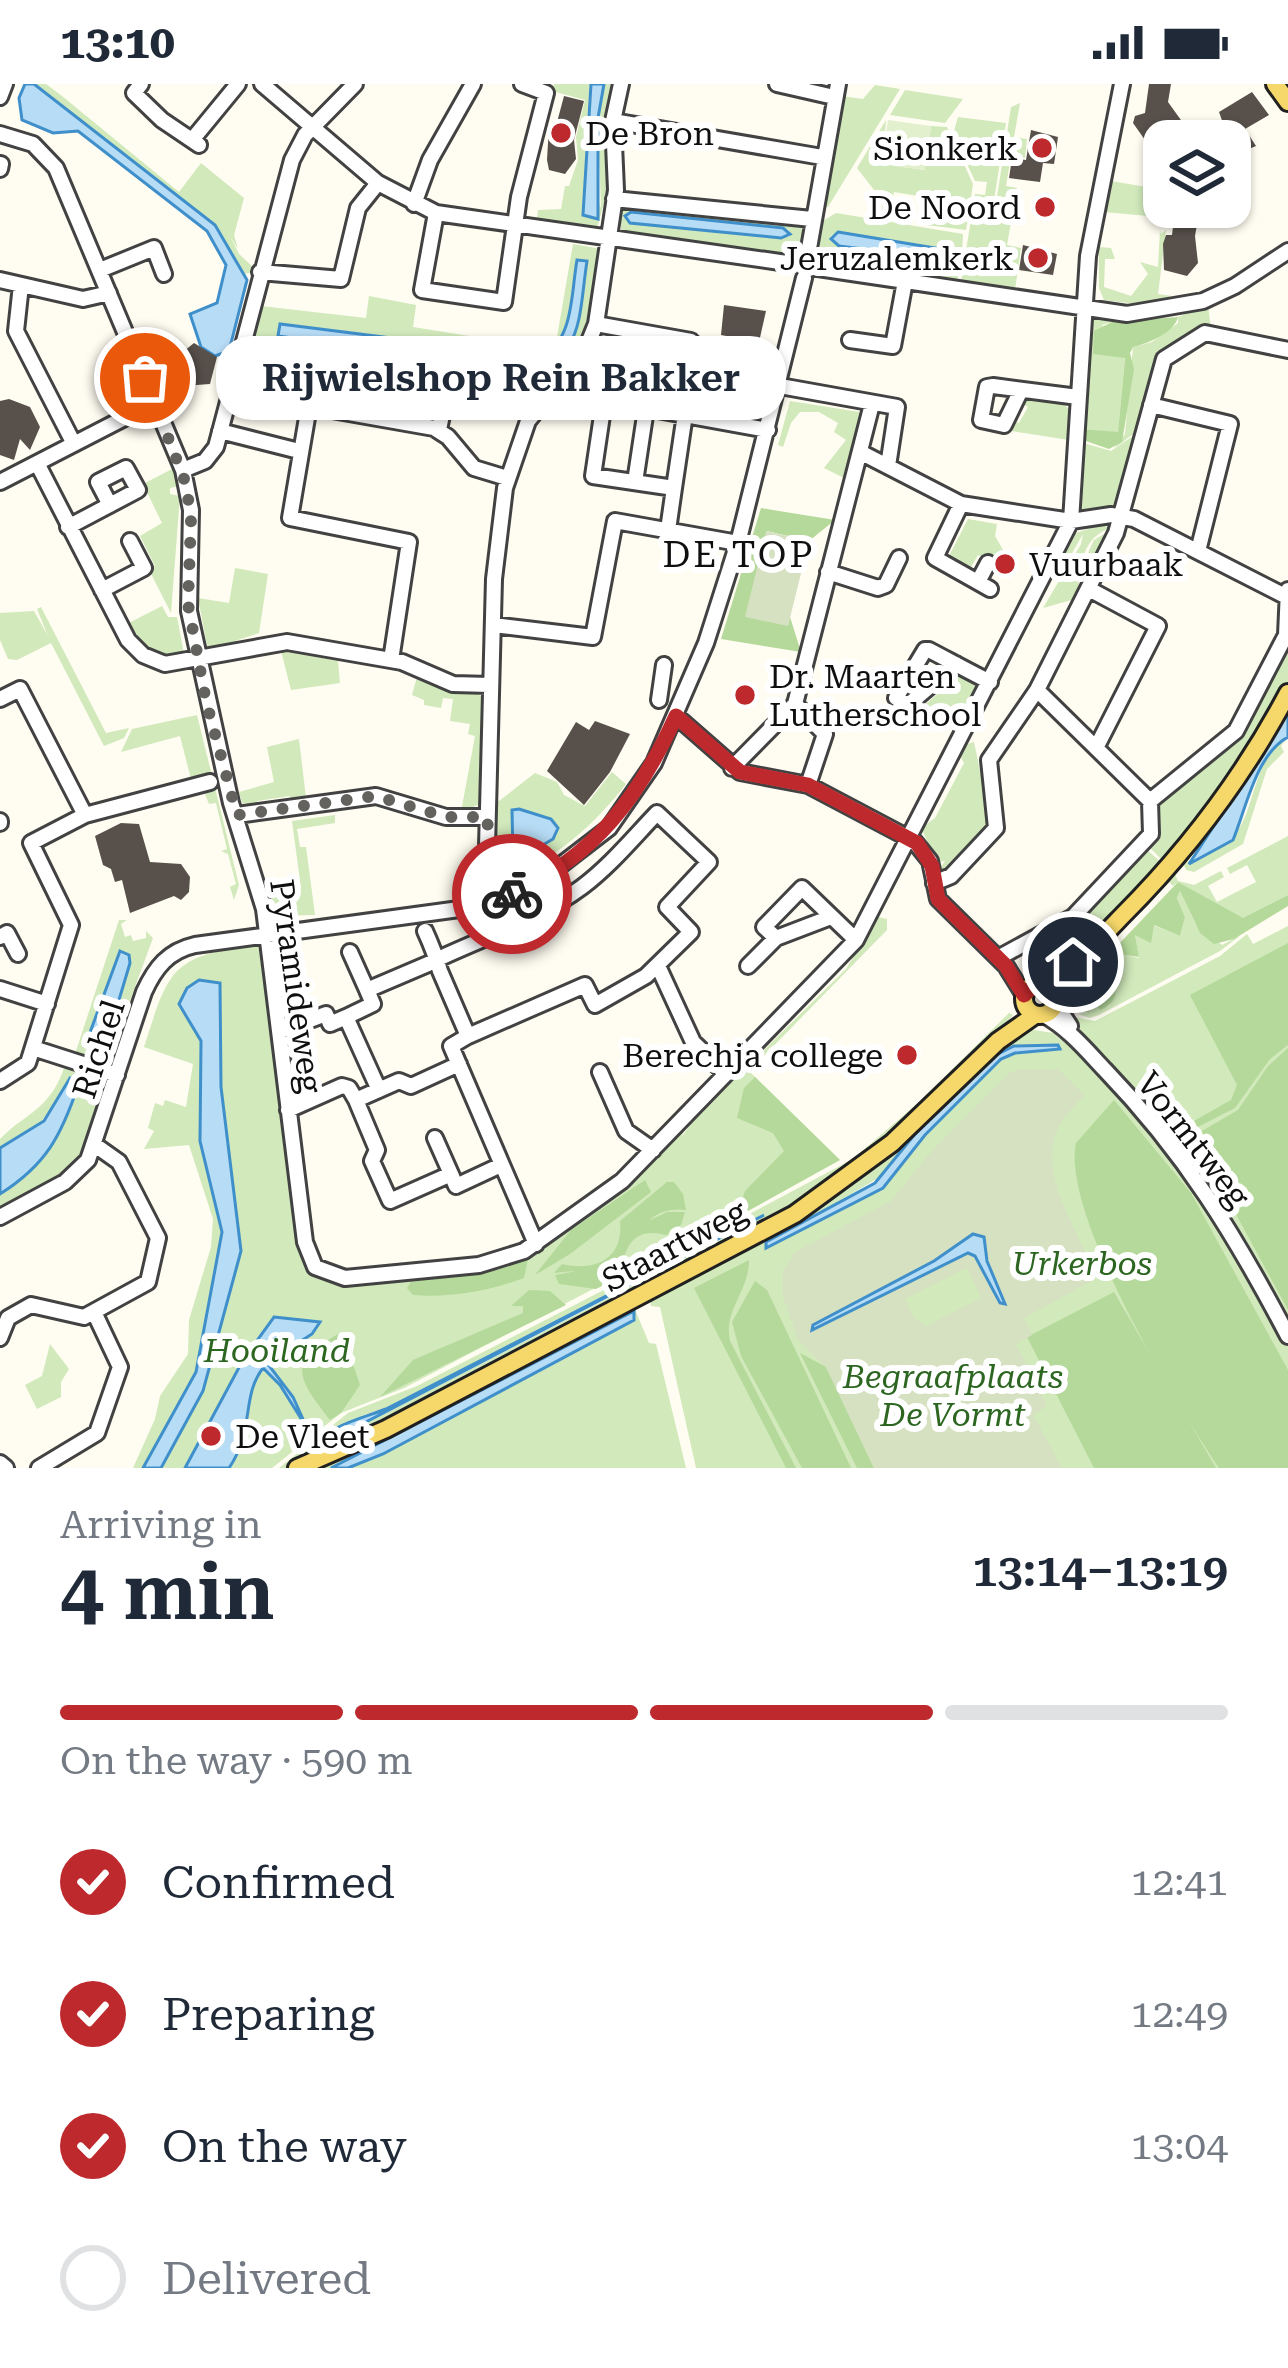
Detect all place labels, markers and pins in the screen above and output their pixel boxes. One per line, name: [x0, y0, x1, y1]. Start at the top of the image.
place label: De Bron: [585, 114, 714, 153]
marker: De Bron: [548, 120, 574, 146]
place label: Sionkerk: [873, 129, 1018, 168]
marker: Sionkerk: [1029, 135, 1055, 161]
place label: De Noord: [868, 188, 1021, 227]
marker: De Noord: [1032, 194, 1058, 220]
place label: Jeruzalemkerk: [780, 239, 1014, 278]
marker: Jeruzalemkerk: [1025, 245, 1051, 271]
pin: [94, 327, 196, 429]
callout: Rijwielshop Rein Bakker: [217, 336, 787, 420]
place label: Vuurbaak: [1029, 545, 1183, 584]
marker: Vuurbaak: [992, 551, 1018, 577]
place label: Dr. Maarten Lutherschool: [769, 657, 981, 734]
marker: Dr. Maarten Lutherschool: [732, 682, 758, 708]
pin: [1022, 911, 1124, 1013]
place label: Berechja college: [622, 1036, 883, 1075]
marker: Berechja college: [894, 1042, 920, 1068]
place label: De Vleet: [235, 1417, 369, 1456]
marker: De Vleet: [198, 1423, 224, 1449]

